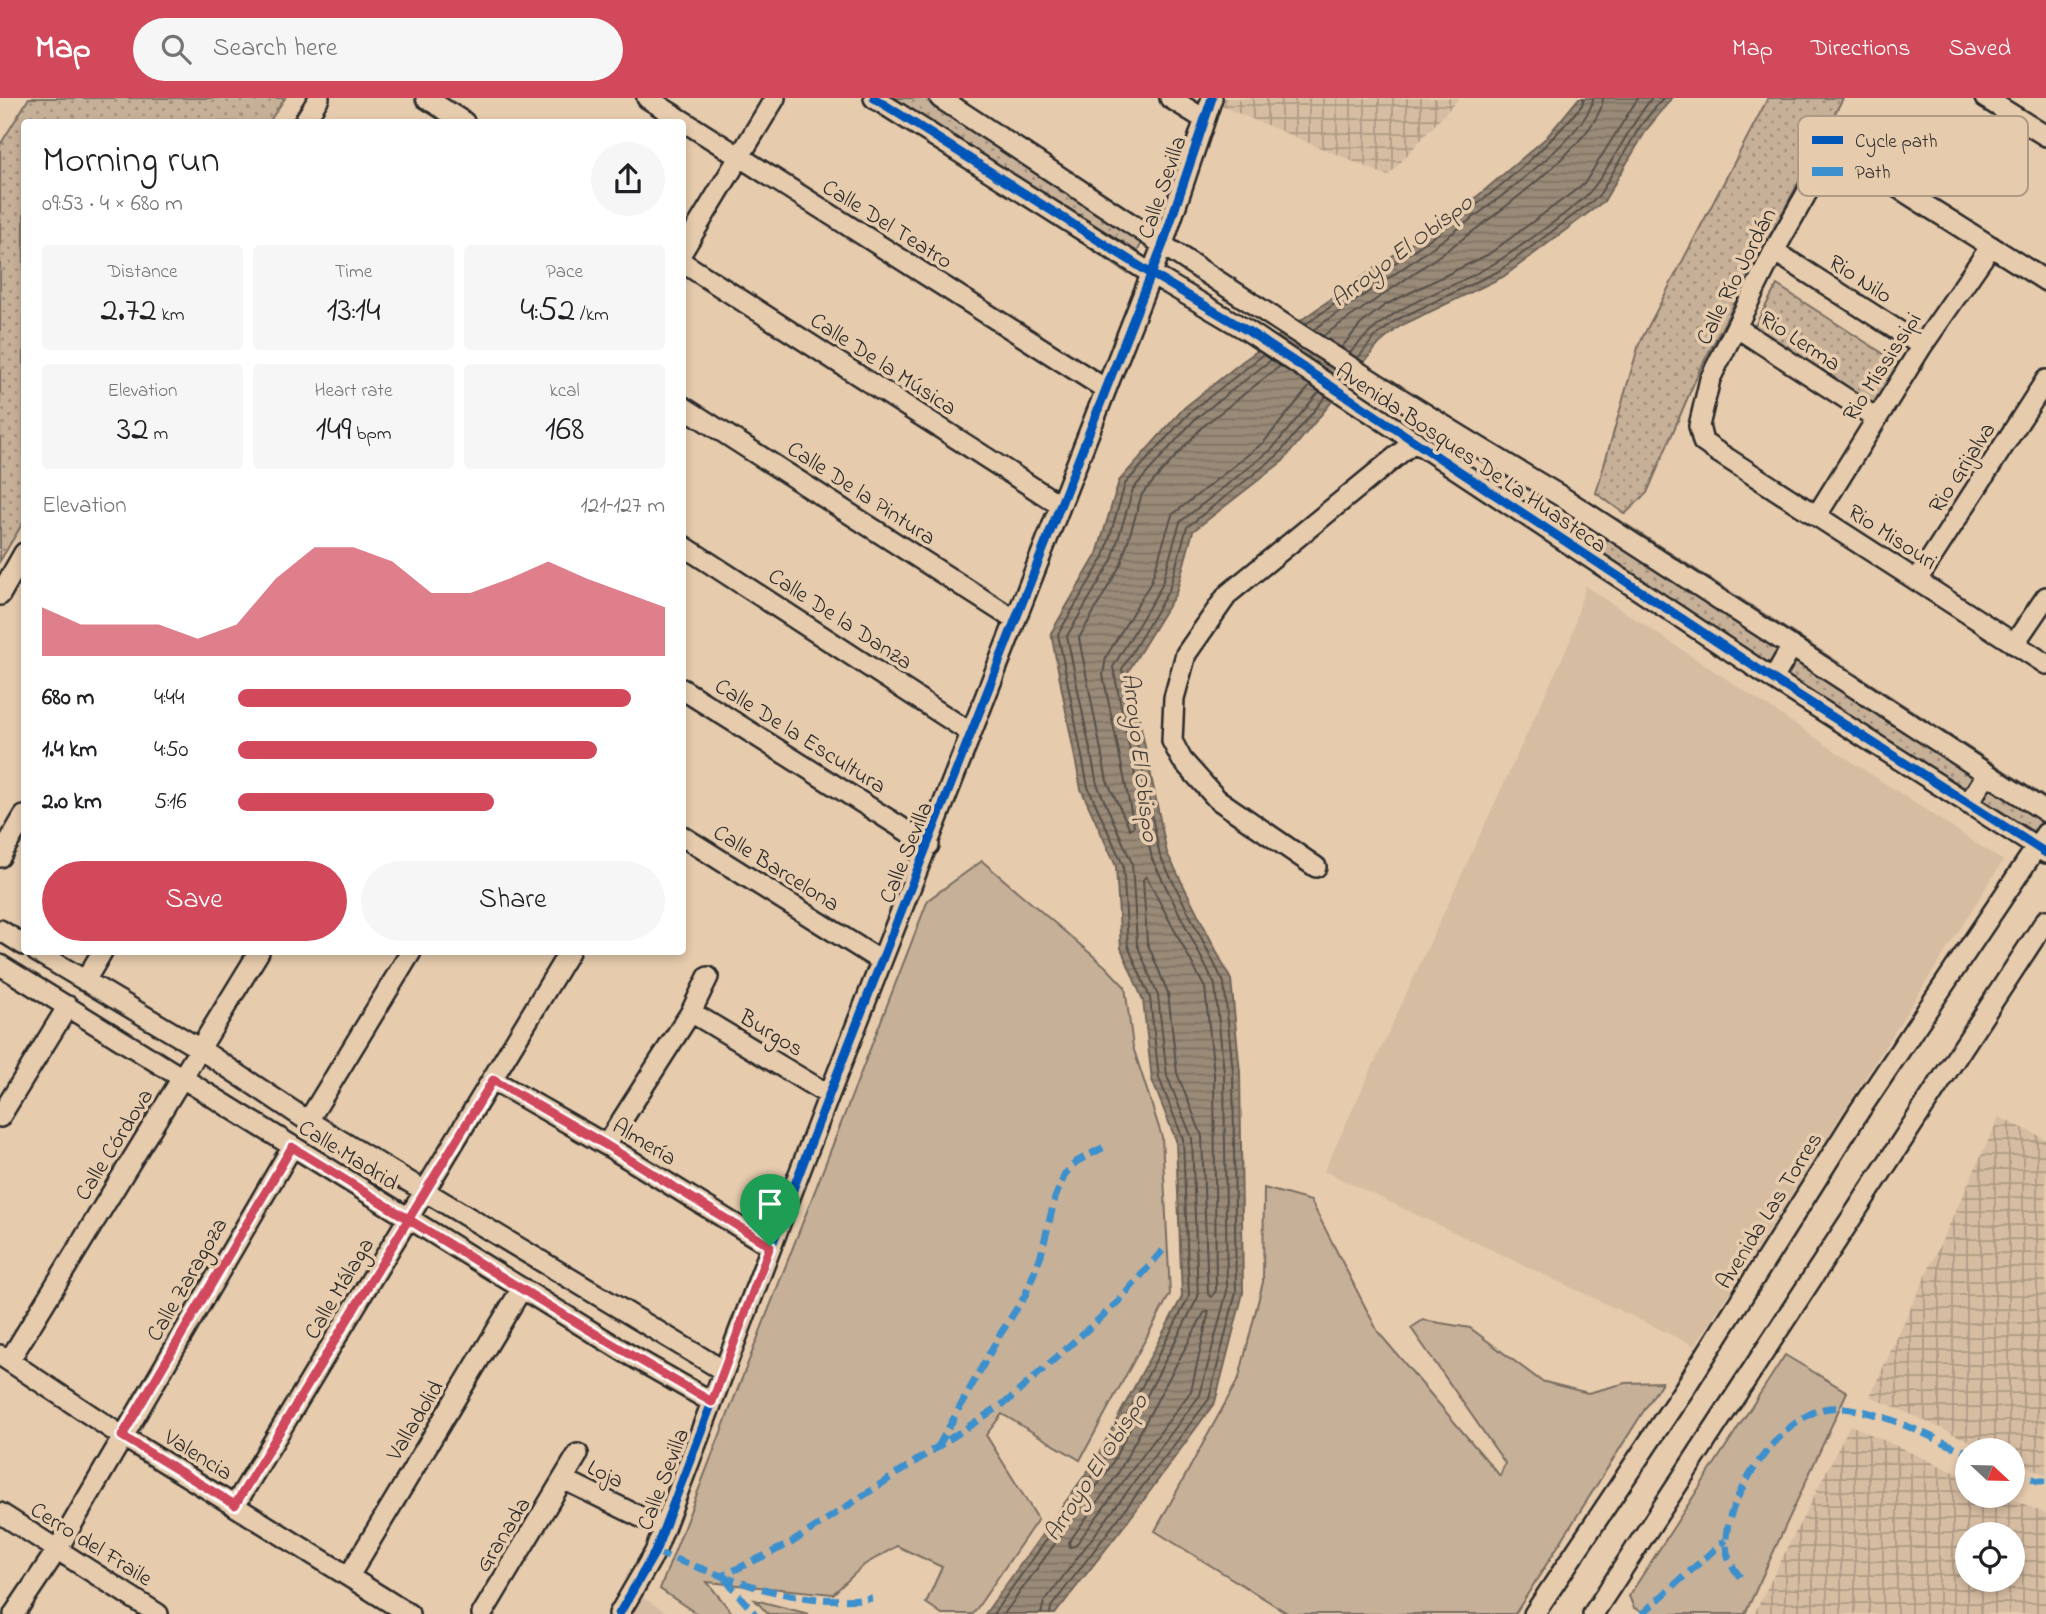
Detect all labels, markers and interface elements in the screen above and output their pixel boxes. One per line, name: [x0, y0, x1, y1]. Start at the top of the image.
search box: [133, 18, 623, 81]
text: Map: [35, 25, 91, 73]
icon: search: [157, 30, 195, 68]
text: Search here: [213, 30, 337, 68]
text: Map: [1732, 32, 1773, 67]
text: Directions: [1811, 32, 1910, 67]
text: Saved: [1948, 32, 2011, 67]
legend: [1798, 116, 2028, 196]
text: Cycle path: [1855, 129, 1937, 157]
street label: Calle Sevilla: [1130, 132, 1196, 244]
text: Morning run: [42, 134, 220, 190]
button: share: [591, 142, 665, 216]
text: Path: [1855, 160, 1891, 187]
street label: Calle Del Teatro: [815, 172, 958, 278]
water label: Arroyo El Obispo: [1324, 186, 1482, 317]
text: 09:53 · 4 × 680 m: [42, 188, 183, 221]
street label: Calle Río Jordán: [1689, 203, 1786, 351]
street label: Rio Nilo: [1821, 247, 1898, 313]
text: Distance: [108, 259, 178, 286]
text: Time: [335, 259, 372, 286]
text: Pace: [546, 259, 583, 286]
text: 2.72: [100, 286, 157, 337]
text: 13:14: [326, 286, 381, 337]
text: 4:52: [520, 286, 575, 337]
text: km: [157, 302, 185, 329]
text: /km: [575, 302, 609, 329]
street label: Rio Lerma: [1753, 304, 1847, 381]
street label: Calle De la Música: [803, 305, 963, 425]
street label: Rio Mississipi: [1835, 306, 1931, 429]
street label: Avenida Bosques De La Huasteca: [1328, 356, 1613, 563]
text: Elevation: [108, 378, 177, 405]
text: Heart rate: [315, 378, 392, 405]
text: kcal: [549, 378, 580, 405]
text: 32: [117, 405, 149, 456]
text: 149: [316, 405, 352, 456]
text: 168: [545, 405, 584, 456]
street label: Rio Grijalva: [1921, 416, 2005, 520]
text: m: [149, 421, 168, 448]
text: bpm: [352, 421, 391, 448]
street label: Calle De la Pintura: [780, 434, 942, 555]
text: Elevation: [42, 490, 127, 523]
text: 121–127 m: [580, 490, 665, 523]
street label: Rio Misouri: [1840, 497, 1943, 579]
street label: Calle De la Danza: [761, 561, 918, 679]
street label: Calle De la Escultura: [707, 671, 892, 803]
water label: Arroyo El Obispo: [1111, 671, 1166, 845]
text: 680 m: [42, 682, 94, 715]
text: 4:44: [154, 682, 184, 715]
text: 1.4 km: [42, 734, 97, 767]
text: 4:50: [154, 734, 189, 767]
text: 2.0 km: [42, 786, 102, 819]
text: 5:16: [154, 786, 187, 819]
street label: Calle Sevilla: [872, 797, 943, 909]
street label: Calle Barcelona: [706, 817, 845, 921]
button: Save: [42, 861, 347, 941]
button: Share: [361, 861, 665, 941]
street label: Burgos: [731, 1002, 809, 1067]
street label: Calle Córdova: [68, 1083, 163, 1208]
street label: Almería: [605, 1111, 682, 1175]
street label: Calle Madrid: [291, 1112, 404, 1200]
street label: Avenida Las Torres: [1709, 1126, 1832, 1296]
pin: [740, 1174, 800, 1246]
icon: arrive: [751, 1185, 789, 1223]
street label: Calle Zaragoza: [139, 1212, 238, 1349]
street label: Calle Málaga: [297, 1232, 384, 1347]
street label: Valladolid: [379, 1375, 453, 1469]
water label: Arroyo El Obispo: [1036, 1386, 1159, 1549]
street label: Valencia: [156, 1422, 238, 1490]
street label: Calle Sevilla: [630, 1424, 699, 1536]
north arrow: [1955, 1438, 2025, 1508]
map controls: [1955, 1438, 2025, 1592]
street label: Loja: [581, 1452, 629, 1498]
street label: Granada: [468, 1491, 540, 1579]
street label: Cerro del Fraile: [23, 1494, 159, 1596]
button: locate: [1955, 1522, 2025, 1592]

